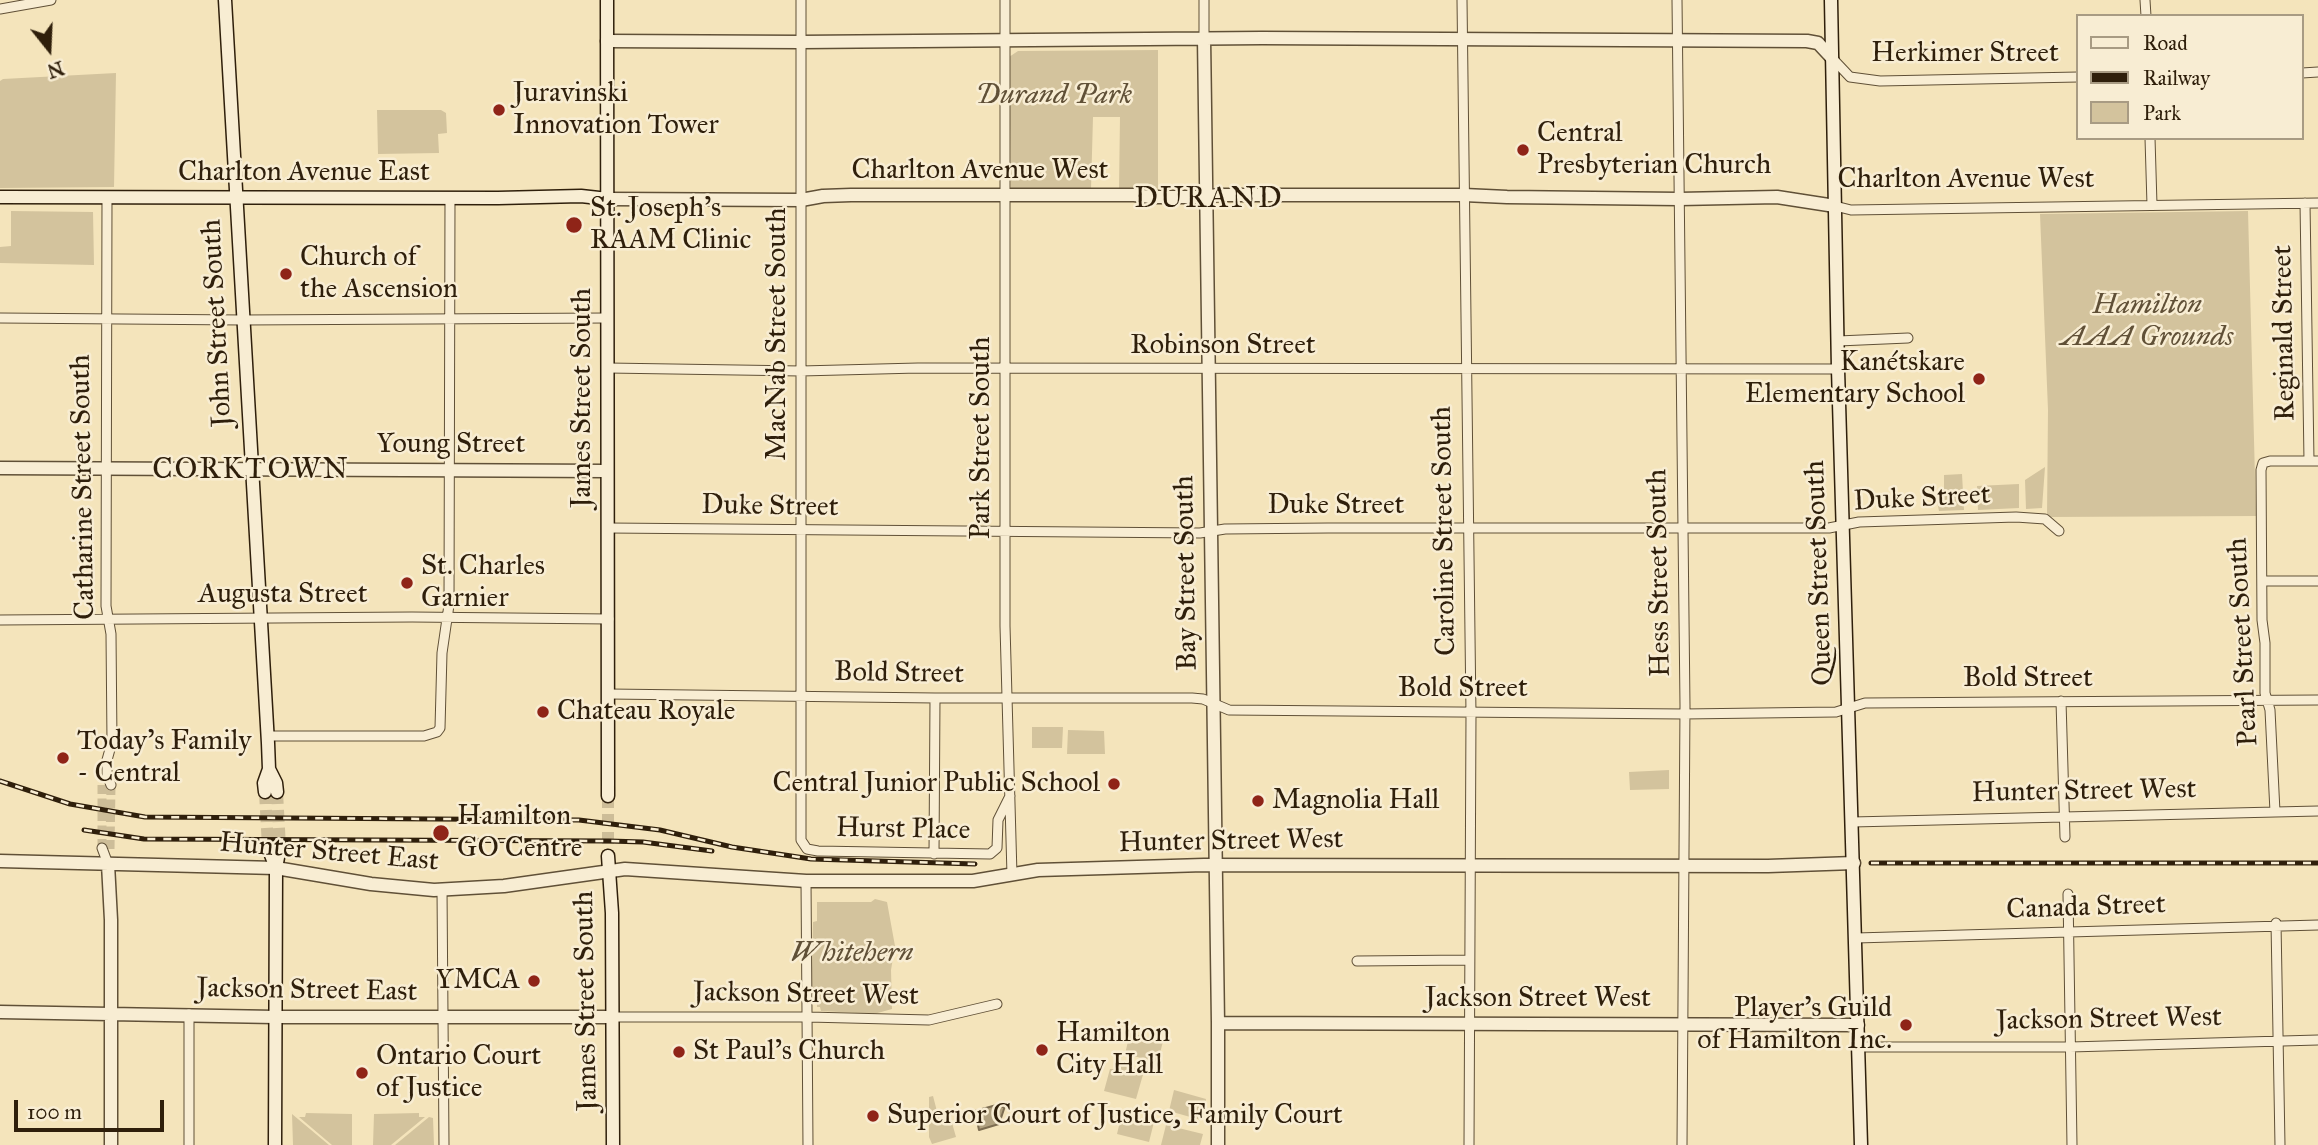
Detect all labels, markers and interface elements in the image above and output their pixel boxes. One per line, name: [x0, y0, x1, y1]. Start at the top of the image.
north arrow: [14, 14, 84, 84]
legend: [2076, 14, 2304, 140]
text: Road: [2143, 30, 2188, 56]
street label: Herkimer Street: [1871, 37, 2059, 71]
text: N: [44, 56, 67, 83]
text: Railway: [2143, 65, 2210, 91]
place label: Juravinski Innovation Tower: [513, 77, 719, 143]
park label: Durand Park: [976, 79, 1132, 113]
text: Park: [2143, 100, 2181, 126]
marker: Juravinski Innovation Tower: [491, 102, 507, 118]
place label: Central Presbyterian Church: [1537, 117, 1771, 183]
marker: Central Presbyterian Church: [1515, 142, 1531, 158]
street label: Charlton Avenue West: [851, 154, 1109, 188]
street label: Charlton Avenue East: [178, 156, 430, 190]
street label: Charlton Avenue West: [1837, 163, 2095, 197]
district label: DURAND: [1135, 182, 1283, 218]
place label: St. Joseph's RAAM Clinic: [590, 192, 751, 258]
street label: MacNab Street South: [761, 207, 795, 461]
marker: St. Joseph's RAAM Clinic: [564, 215, 584, 235]
street label: John Street South: [196, 218, 240, 428]
place label: Church of the Ascension: [300, 241, 458, 307]
street label: Reginald Street: [2267, 245, 2303, 421]
marker: Church of the Ascension: [278, 266, 294, 282]
street label: James Street South: [566, 288, 600, 508]
park label: Hamilton AAA Grounds: [2061, 289, 2233, 355]
street label: Robinson Street: [1130, 329, 1316, 363]
street label: Park Street South: [965, 336, 999, 540]
place label: Kanétskare Elementary School: [1745, 346, 1965, 412]
street label: Catharine Street South: [65, 354, 103, 620]
marker: Kanétskare Elementary School: [1971, 371, 1987, 387]
street label: Caroline Street South: [1426, 406, 1464, 656]
street label: Young Street: [377, 428, 525, 462]
district label: CORKTOWN: [153, 453, 349, 489]
street label: Queen Street South: [1799, 460, 1841, 686]
street label: Hess Street South: [1641, 468, 1679, 678]
street label: Bay Street South: [1168, 475, 1206, 671]
street label: Duke Street: [1853, 479, 1991, 519]
street label: Duke Street: [701, 489, 839, 525]
street label: Duke Street: [1267, 489, 1405, 523]
street label: Pearl Street South: [2222, 537, 2266, 747]
place label: St. Charles Garnier: [421, 550, 545, 616]
marker: St. Charles Garnier: [399, 575, 415, 591]
street label: Augusta Street: [198, 578, 368, 612]
street label: Bold Street: [834, 656, 964, 692]
street label: Bold Street: [1963, 662, 2093, 696]
street label: Bold Street: [1398, 672, 1528, 706]
place label: Chateau Royale: [557, 695, 735, 729]
marker: Chateau Royale: [535, 704, 551, 720]
place label: Today's Family - Central: [77, 725, 251, 791]
marker: Today's Family - Central: [55, 750, 71, 766]
place label: Central Junior Public School: [772, 767, 1100, 801]
street label: Hunter Street West: [1971, 773, 2197, 811]
marker: Central Junior Public School: [1106, 776, 1122, 792]
place label: Magnolia Hall: [1272, 784, 1439, 818]
marker: Magnolia Hall: [1250, 793, 1266, 809]
place label: Hamilton GO Centre: [457, 800, 582, 866]
street label: Hurst Place: [836, 812, 970, 848]
marker: Hamilton GO Centre: [431, 823, 451, 843]
street label: Hunter Street West: [1118, 823, 1344, 861]
street label: Hunter Street East: [218, 827, 440, 879]
street label: Canada Street: [2006, 888, 2166, 928]
street label: James Street South: [568, 891, 606, 1111]
park label: Whitehern: [791, 937, 913, 971]
place label: YMCA: [436, 964, 520, 998]
street label: Jackson Street East: [196, 972, 418, 1010]
marker: YMCA: [526, 973, 542, 989]
street label: Jackson Street West: [693, 976, 919, 1014]
street label: Jackson Street West: [1425, 982, 1651, 1016]
place label: Player's Guild of Hamilton Inc.: [1697, 992, 1892, 1058]
street label: Jackson Street West: [1996, 1001, 2222, 1039]
place label: Hamilton City Hall: [1056, 1017, 1170, 1083]
marker: Player's Guild of Hamilton Inc.: [1898, 1017, 1914, 1033]
place label: St Paul's Church: [693, 1035, 885, 1069]
place label: Ontario Court of Justice: [376, 1040, 541, 1106]
marker: Hamilton City Hall: [1034, 1042, 1050, 1058]
marker: St Paul's Church: [671, 1044, 687, 1060]
marker: Ontario Court of Justice: [354, 1065, 370, 1081]
scale bar: [18, 1086, 168, 1130]
text: 100 m: [27, 1099, 82, 1125]
place label: Superior Court of Justice, Family Court: [887, 1099, 1343, 1133]
marker: Superior Court of Justice, Family Court: [865, 1108, 881, 1124]

